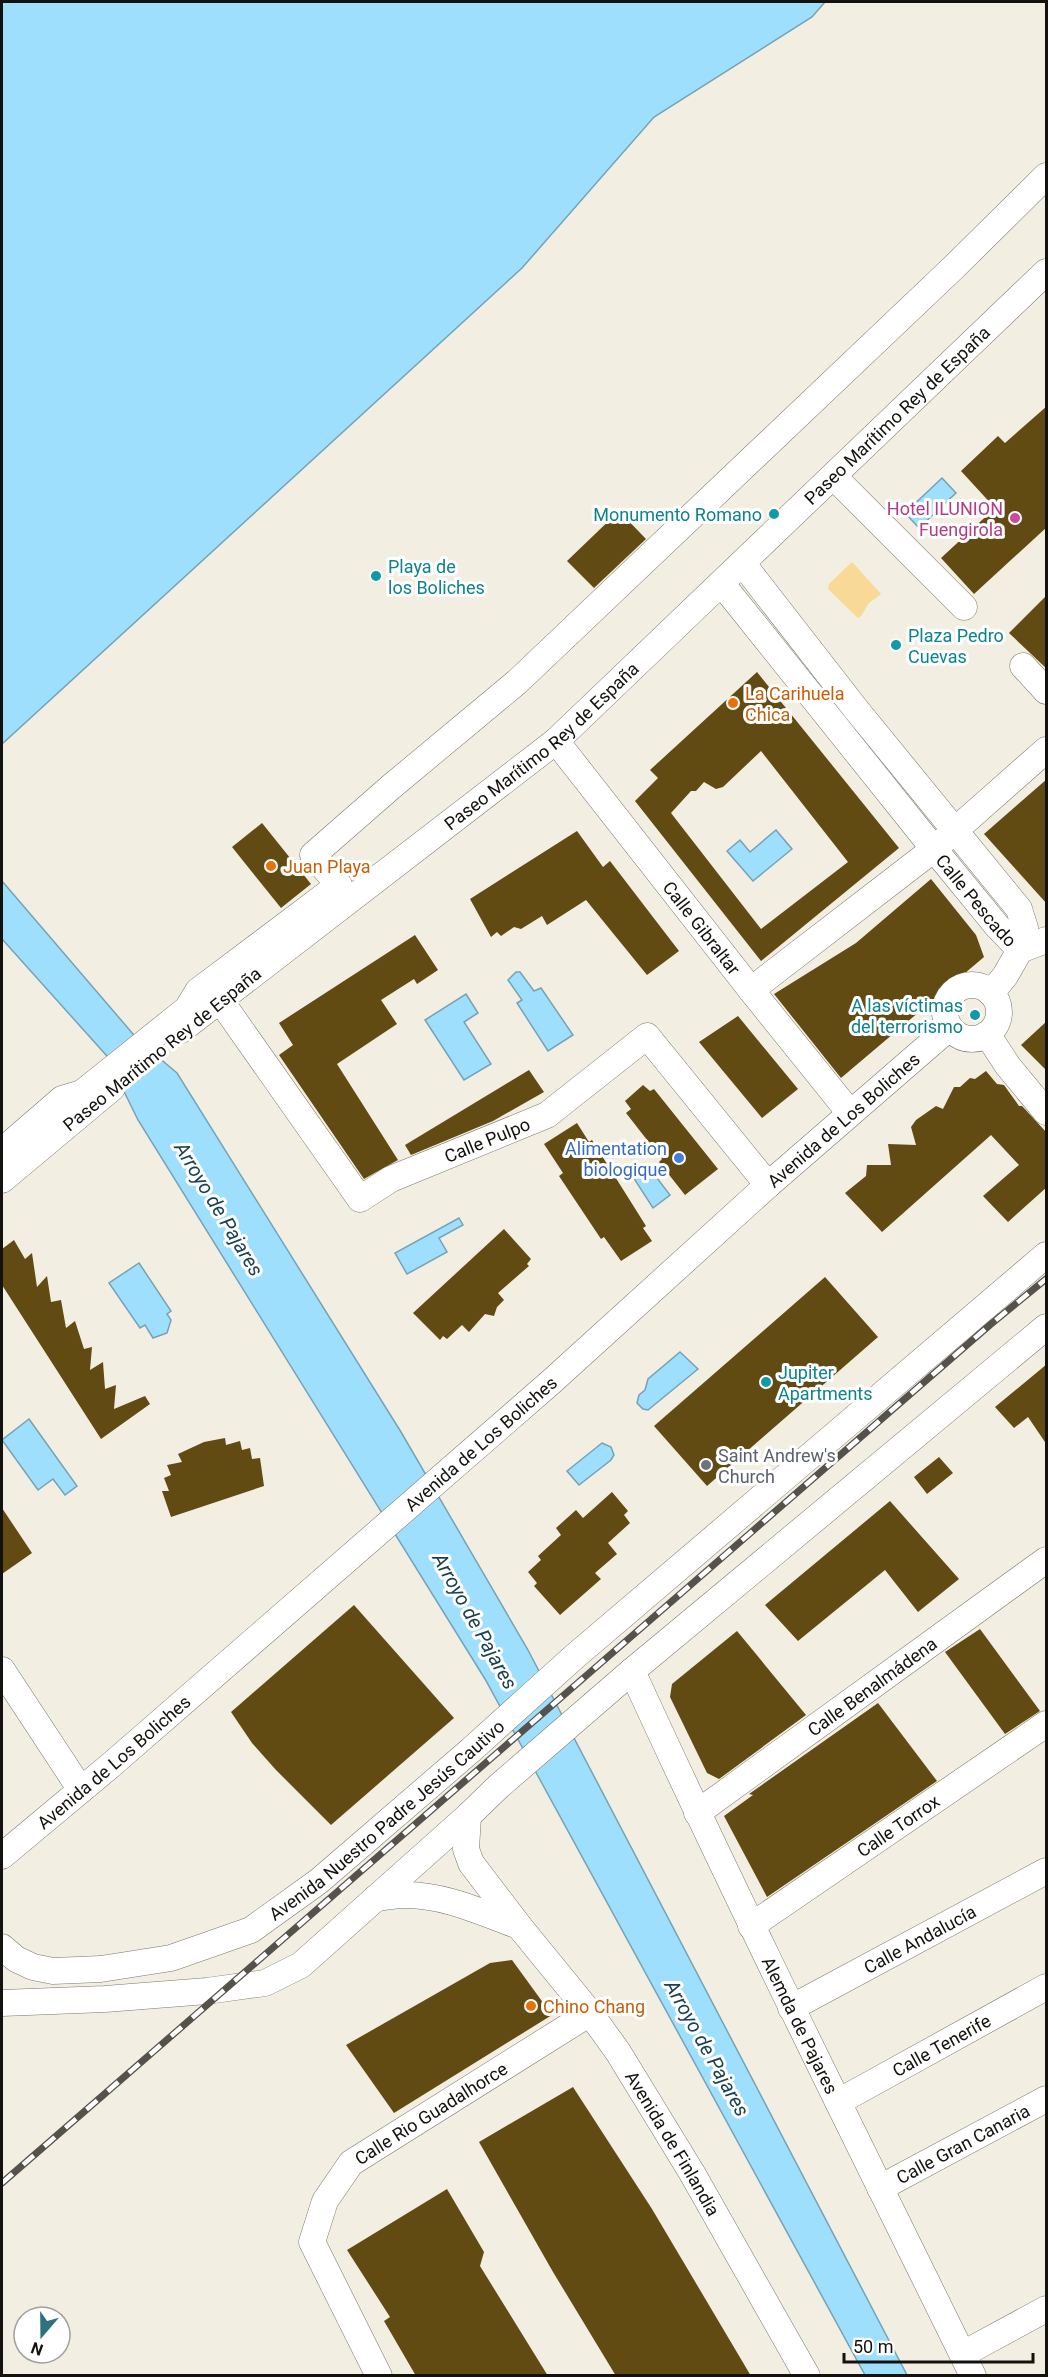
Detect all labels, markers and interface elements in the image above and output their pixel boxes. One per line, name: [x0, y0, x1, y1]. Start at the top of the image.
street label: Paseo Marítimo Rey de España: [800, 321, 994, 508]
place label: Hotel ILUNION Fuengirola: [887, 498, 1003, 540]
place label: Monumento Romano: [593, 504, 762, 525]
marker: Monumento Romano: [767, 507, 781, 521]
marker: Hotel ILUNION Fuengirola: [1008, 511, 1022, 525]
place label: Playa de los Boliches: [388, 556, 485, 598]
marker: Playa de los Boliches: [369, 569, 383, 583]
place label: Plaza Pedro Cuevas: [908, 625, 1004, 667]
marker: Plaza Pedro Cuevas: [889, 638, 903, 652]
street label: Paseo Marítimo Rey de España: [440, 658, 643, 834]
place label: La Carihuela Chica: [745, 683, 844, 725]
marker: La Carihuela Chica: [726, 696, 740, 710]
street label: Calle Pescado: [932, 850, 1021, 951]
place label: Juan Playa: [283, 856, 371, 877]
marker: Juan Playa: [264, 859, 278, 873]
street label: Calle Gibraltar: [659, 877, 745, 978]
street label: Paseo Marítimo Rey de España: [59, 963, 265, 1135]
place label: A las víctimas del terrorismo: [851, 995, 963, 1037]
marker: A las víctimas del terrorismo: [968, 1008, 982, 1022]
street label: Avenida de Los Boliches: [763, 1048, 924, 1191]
street label: Calle Pulpo: [441, 1113, 533, 1166]
water label: Arroyo de Pajares: [169, 1137, 268, 1280]
place label: Alimentation biologique: [565, 1138, 667, 1180]
marker: Alimentation biologique: [672, 1151, 686, 1165]
place label: Jupiter Apartments: [778, 1362, 873, 1404]
street label: Avenida de Los Boliches: [400, 1371, 561, 1515]
marker: Jupiter Apartments: [759, 1375, 773, 1389]
place label: Saint Andrew's Church: [718, 1445, 836, 1487]
marker: Saint Andrew's Church: [699, 1458, 713, 1472]
water label: Arroyo de Pajares: [427, 1548, 522, 1693]
street label: Calle Benalmádena: [803, 1632, 940, 1740]
street label: Avenida de Los Boliches: [33, 1691, 194, 1833]
street label: Avenida Nuestro Padre Jesús Cautivo: [265, 1715, 508, 1924]
street label: Calle Torrox: [853, 1790, 943, 1861]
street label: Calle Andalucía: [860, 1900, 979, 1977]
street label: Alemda de Pajares: [758, 1953, 843, 2097]
water label: Arroyo de Pajares: [659, 1975, 754, 2120]
place label: Chino Chang: [543, 1996, 645, 2017]
marker: Chino Chang: [524, 1999, 538, 2013]
street label: Calle Tenerife: [888, 2009, 994, 2080]
street label: Calle Rio Guadalhorce: [351, 2057, 511, 2169]
street label: Avenida de Finlandia: [622, 2067, 724, 2219]
street label: Calle Gran Canaria: [893, 2099, 1033, 2188]
north arrow: [12, 2305, 72, 2365]
scale bar: [844, 2326, 1033, 2364]
text: 50 m: [853, 2336, 893, 2357]
text: N: [28, 2338, 46, 2359]

